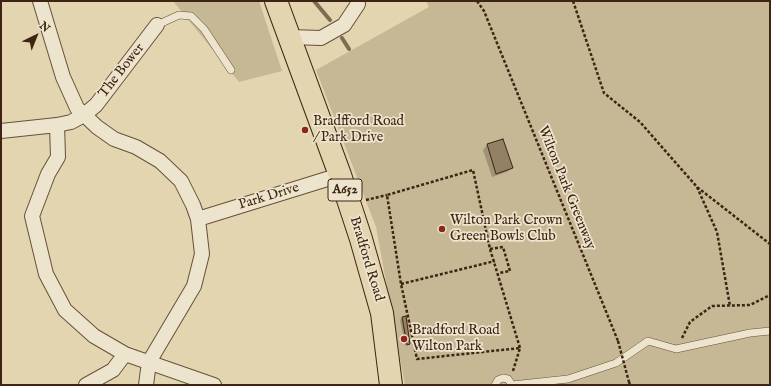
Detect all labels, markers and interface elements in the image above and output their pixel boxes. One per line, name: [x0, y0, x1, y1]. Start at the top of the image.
north arrow: [16, 16, 56, 56]
text: N: [36, 19, 52, 36]
street label: The Bower: [96, 40, 148, 102]
place label: Bradfford Road / Park Drive: [313, 114, 404, 146]
street label: Wilton Park Greenway: [534, 124, 598, 252]
marker: Bradfford Road / Park Drive: [300, 125, 310, 135]
road number: A652: [328, 179, 362, 201]
street label: Park Drive: [237, 180, 301, 214]
place label: Wilton Park Crown Green Bowls Club: [450, 213, 563, 246]
street label: Bradford Road: [345, 215, 387, 303]
marker: Wilton Park Crown Green Bowls Club: [437, 224, 447, 234]
place label: Bradford Road Wilton Park: [412, 323, 500, 356]
marker: Bradford Road Wilton Park: [399, 334, 409, 344]

